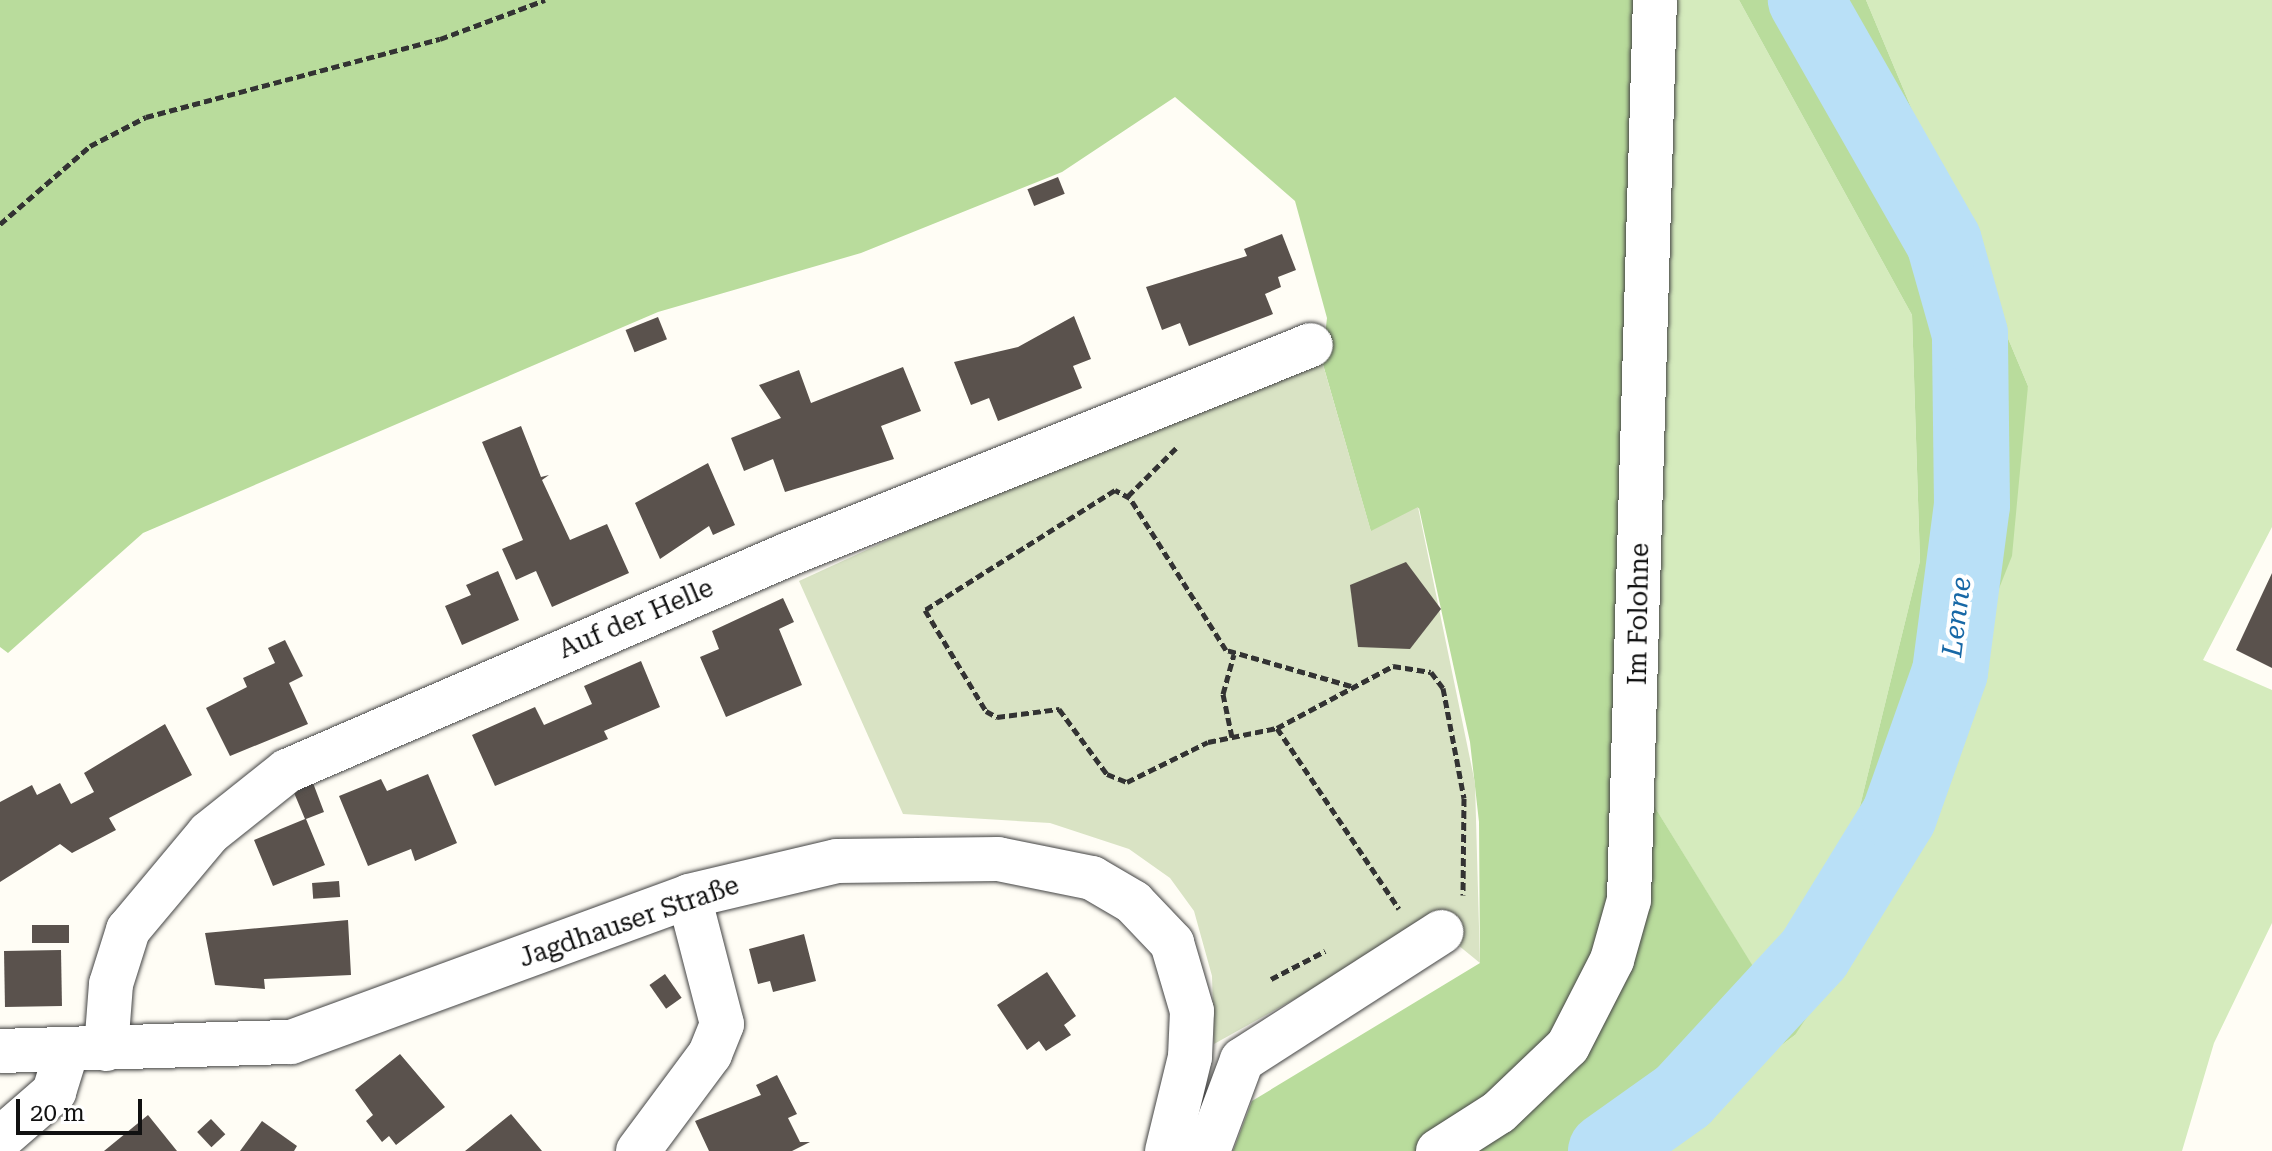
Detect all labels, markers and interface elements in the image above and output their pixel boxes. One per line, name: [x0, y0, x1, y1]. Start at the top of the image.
street label: Im Folohne: [1622, 543, 1656, 685]
street label: Auf der Helle: [554, 572, 718, 666]
water label: Lenne: [1935, 575, 1979, 659]
street label: Jagdhauser Straße: [515, 870, 743, 974]
scale bar: [20, 1083, 146, 1133]
text: 20 m: [30, 1099, 85, 1127]

